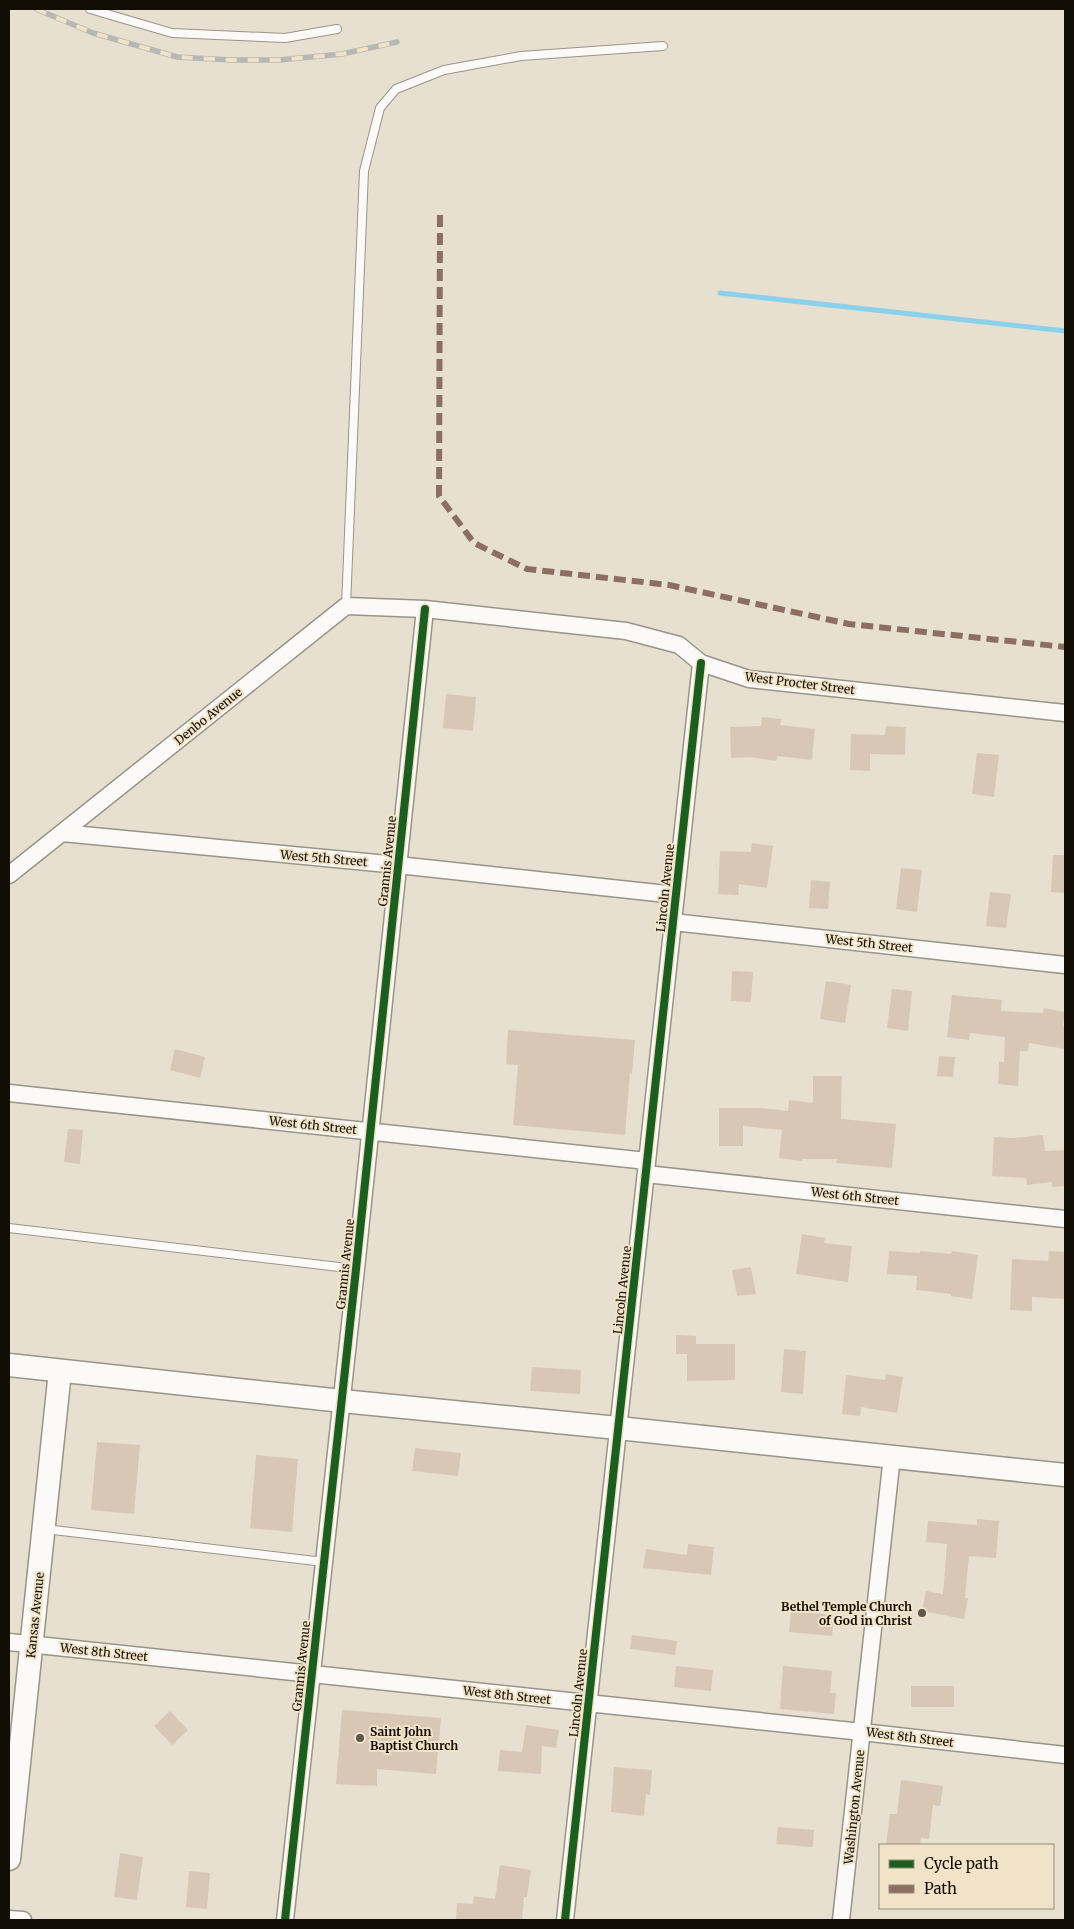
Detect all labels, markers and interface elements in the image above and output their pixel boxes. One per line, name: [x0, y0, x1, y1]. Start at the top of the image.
street label: West Procter Street: [743, 669, 856, 697]
street label: Denbo Avenue: [171, 684, 245, 748]
street label: Grannis Avenue: [375, 815, 399, 907]
street label: Lincoln Avenue: [653, 843, 677, 933]
street label: West 5th Street: [279, 847, 369, 869]
street label: West 5th Street: [824, 931, 914, 955]
street label: West 6th Street: [267, 1113, 358, 1137]
street label: West 6th Street: [809, 1184, 900, 1208]
street label: Grannis Avenue: [333, 1218, 357, 1310]
street label: Lincoln Avenue: [610, 1245, 634, 1335]
street label: Kansas Avenue: [23, 1571, 47, 1659]
place label: Bethel Temple Church of God in Christ: [781, 1599, 912, 1628]
marker: Bethel Temple Church of God in Christ: [916, 1607, 928, 1619]
street label: Grannis Avenue: [289, 1620, 313, 1712]
street label: West 8th Street: [58, 1640, 149, 1664]
street label: Lincoln Avenue: [566, 1648, 590, 1738]
street label: West 8th Street: [461, 1683, 552, 1707]
place label: Saint John Baptist Church: [370, 1724, 458, 1753]
street label: West 8th Street: [864, 1724, 955, 1750]
marker: Saint John Baptist Church: [354, 1732, 366, 1744]
street label: Washington Avenue: [840, 1749, 867, 1866]
legend: [879, 1844, 1054, 1909]
text: Cycle path: [924, 1854, 999, 1873]
text: Path: [924, 1879, 957, 1898]

